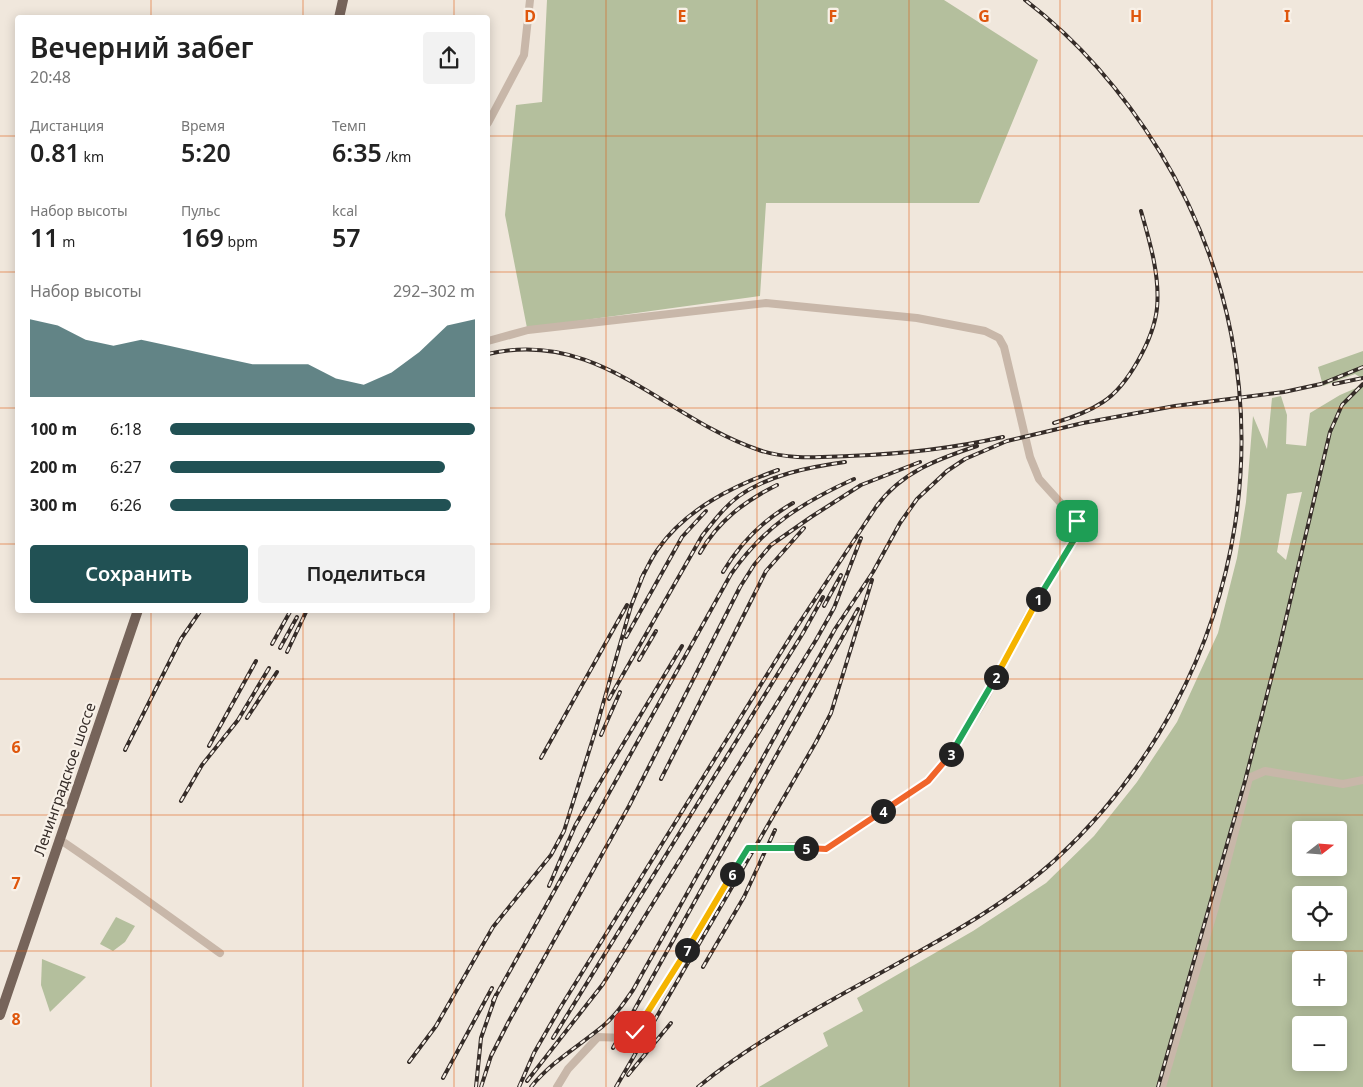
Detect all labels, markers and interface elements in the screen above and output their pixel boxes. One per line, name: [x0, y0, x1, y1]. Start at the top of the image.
text: D: [524, 5, 536, 27]
text: E: [678, 5, 687, 27]
text: F: [829, 5, 837, 27]
text: G: [978, 5, 990, 27]
text: H: [1130, 5, 1142, 27]
text: I: [1284, 5, 1290, 27]
text: Вечерний забег: [30, 28, 253, 66]
button: share: [423, 32, 475, 84]
text: 20:48: [30, 66, 71, 88]
text: Дистанция: [30, 116, 104, 135]
text: Время: [181, 116, 225, 135]
text: Темп: [332, 116, 366, 135]
text: 0.81: [30, 135, 80, 169]
text: 5:20: [181, 135, 231, 169]
text: 6:35: [332, 135, 382, 169]
text: km: [80, 147, 104, 166]
text: /km: [382, 147, 411, 166]
text: Набор высоты: [30, 201, 128, 220]
text: Пульс: [181, 201, 220, 220]
text: kcal: [332, 201, 358, 220]
text: 11: [30, 220, 59, 254]
text: 169: [181, 220, 224, 254]
text: 57: [332, 220, 361, 254]
text: m: [59, 232, 75, 251]
text: bpm: [224, 232, 258, 251]
text: Набор высоты: [30, 280, 142, 302]
text: 292–302 m: [393, 280, 475, 302]
text: 100 m: [30, 418, 77, 440]
text: 6:18: [110, 418, 142, 440]
text: 200 m: [30, 456, 77, 478]
text: 6:27: [110, 456, 142, 478]
text: 300 m: [30, 494, 77, 516]
text: 6:26: [110, 494, 142, 516]
pin: [1056, 500, 1098, 542]
icon: arrive: [1063, 507, 1091, 535]
button: Сохранить: [30, 545, 248, 603]
button: Поделиться: [258, 545, 475, 603]
pin: 1: [1026, 586, 1050, 612]
text: 1: [1034, 590, 1043, 609]
pin: 2: [984, 664, 1008, 690]
text: 2: [992, 668, 1001, 687]
street label: Ленинградское шоссе: [28, 700, 100, 858]
text: 6: [11, 736, 21, 758]
pin: 3: [938, 742, 964, 766]
text: 3: [947, 745, 956, 764]
pin: 4: [870, 798, 896, 824]
text: 4: [879, 802, 888, 821]
north arrow: [1292, 821, 1348, 876]
map controls: [1292, 821, 1347, 1071]
pin: 5: [794, 836, 818, 860]
text: 5: [802, 839, 811, 858]
pin: 6: [720, 862, 744, 886]
text: 6: [728, 865, 737, 884]
text: 7: [11, 872, 21, 894]
button: locate: [1292, 886, 1347, 941]
pin: 7: [674, 938, 700, 962]
text: 7: [683, 941, 692, 960]
button: +: [1292, 951, 1347, 1006]
text: 8: [11, 1008, 21, 1030]
pin: [614, 1011, 656, 1053]
button: −: [1292, 1016, 1347, 1071]
icon: check: [621, 1018, 649, 1046]

